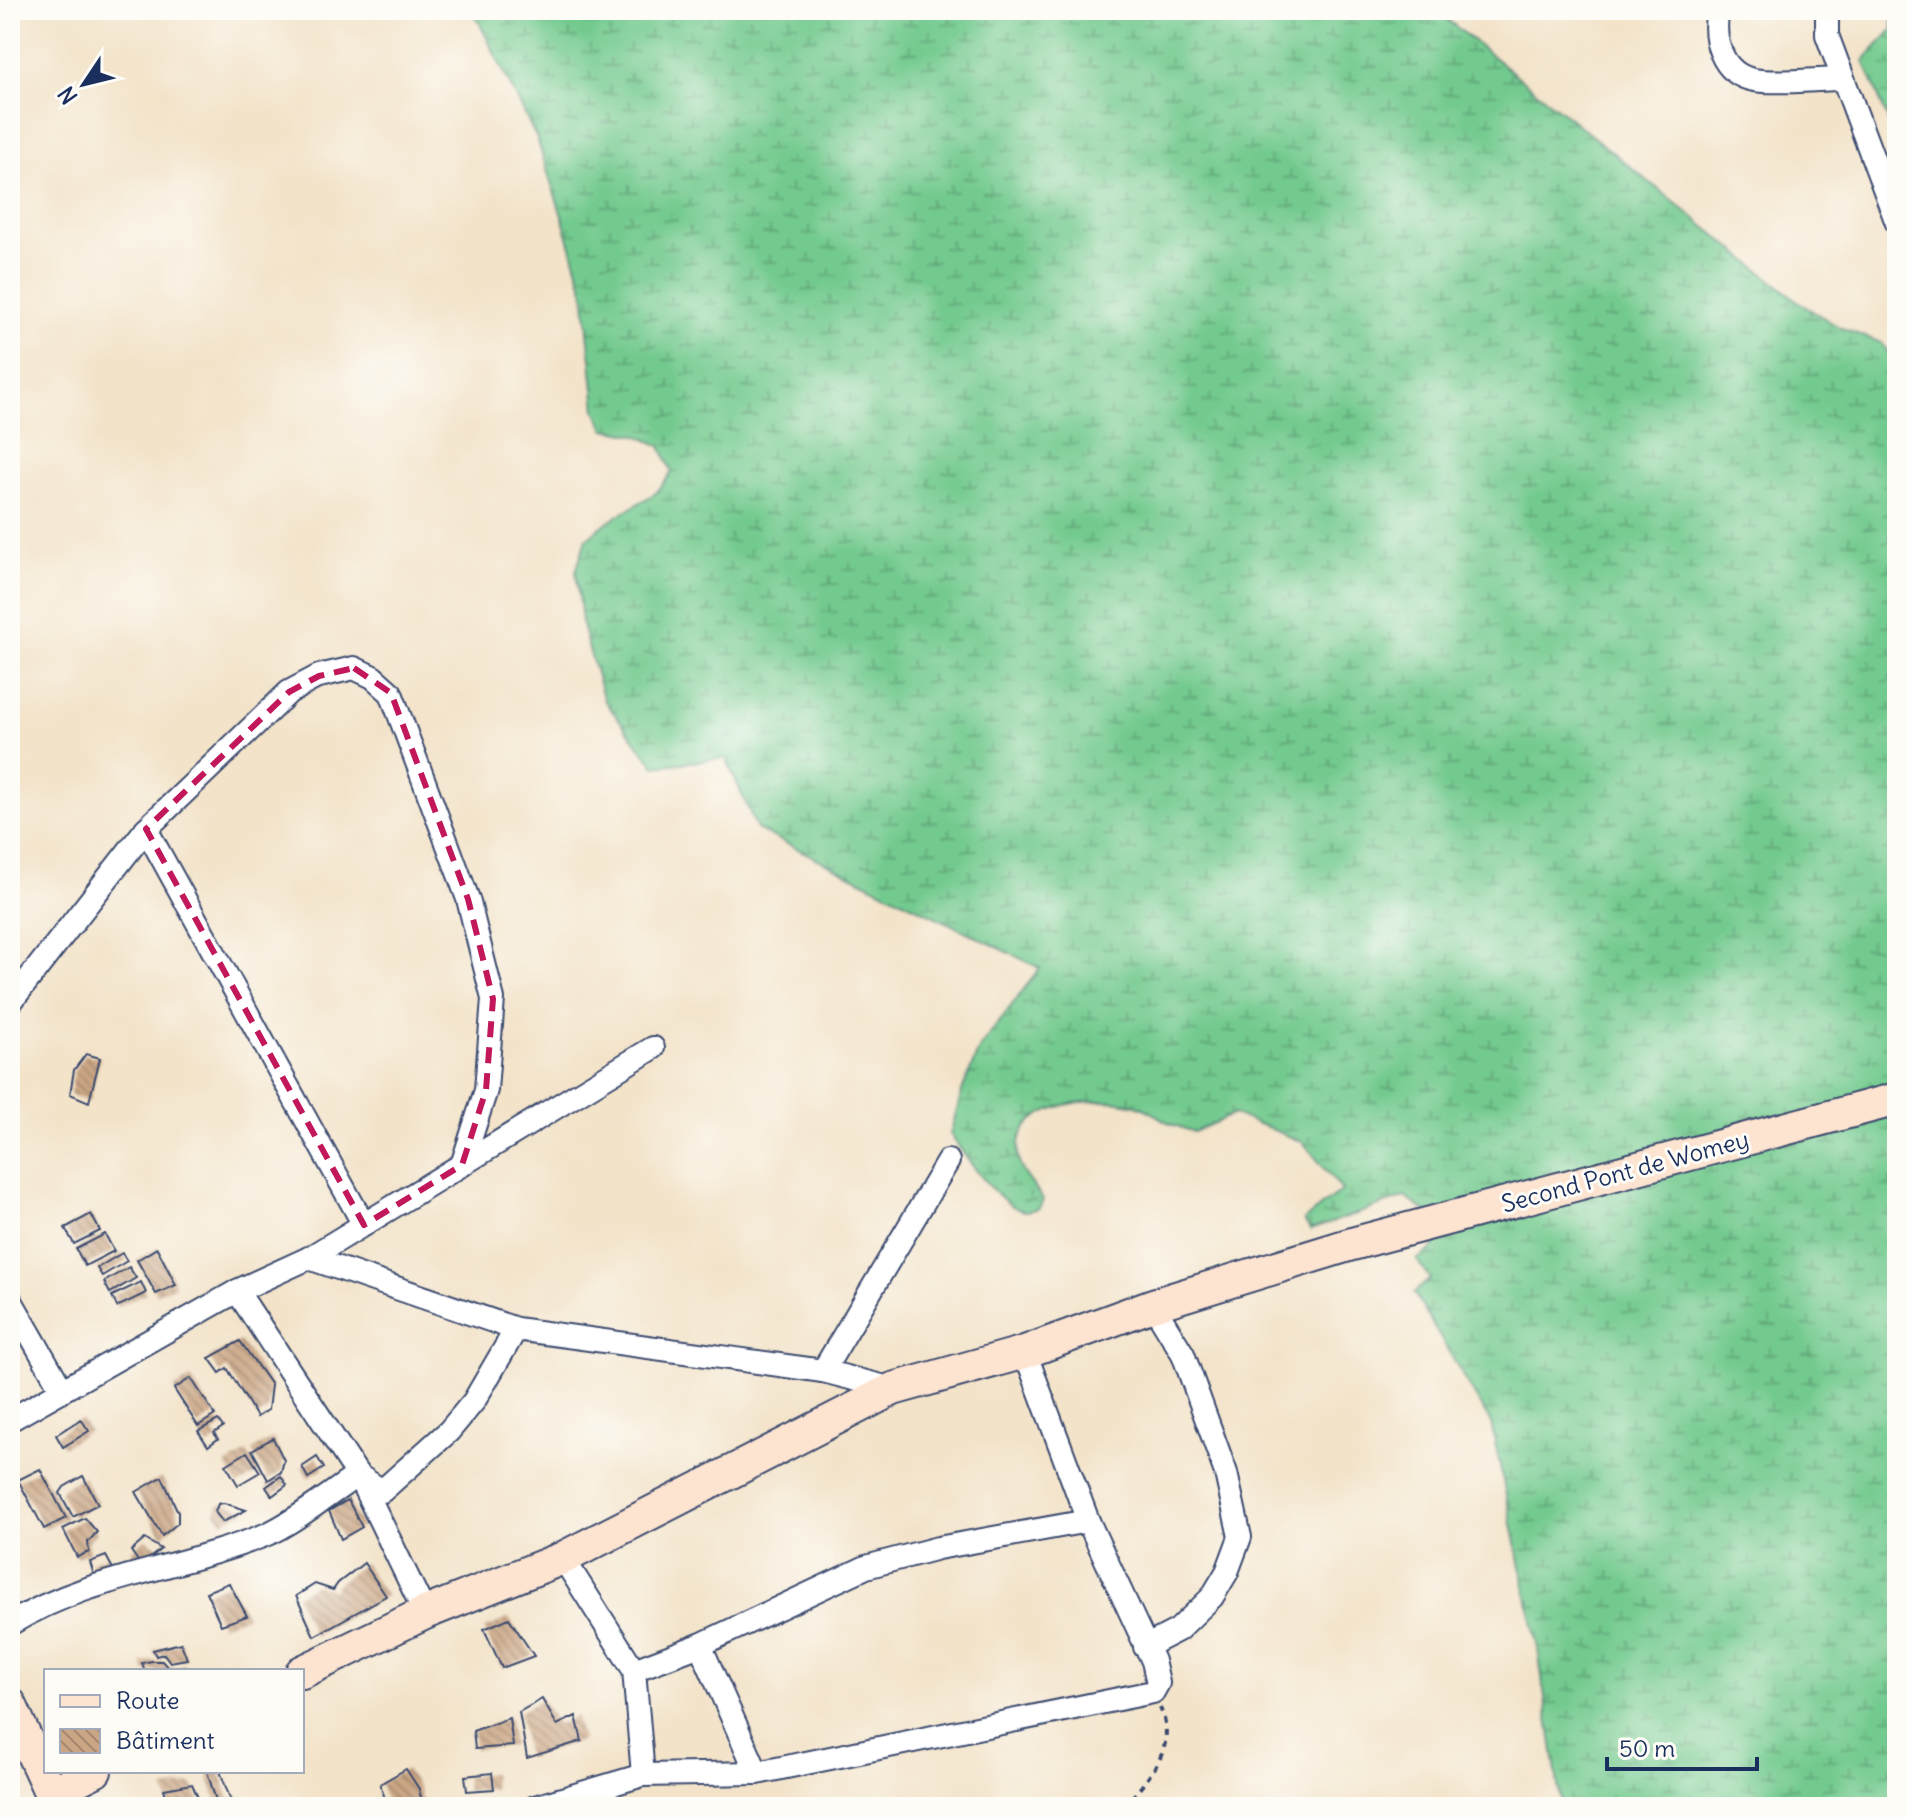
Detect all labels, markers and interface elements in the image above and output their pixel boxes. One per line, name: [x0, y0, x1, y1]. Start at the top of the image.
north arrow: [44, 44, 124, 124]
text: N: [52, 81, 83, 110]
street label: Second Pont de Womey: [1498, 1123, 1752, 1219]
legend: [44, 1669, 304, 1773]
text: Route: [116, 1685, 179, 1715]
scale bar: [1607, 1721, 1757, 1771]
text: Bâtiment: [116, 1725, 215, 1755]
text: 50 m: [1619, 1733, 1675, 1763]

